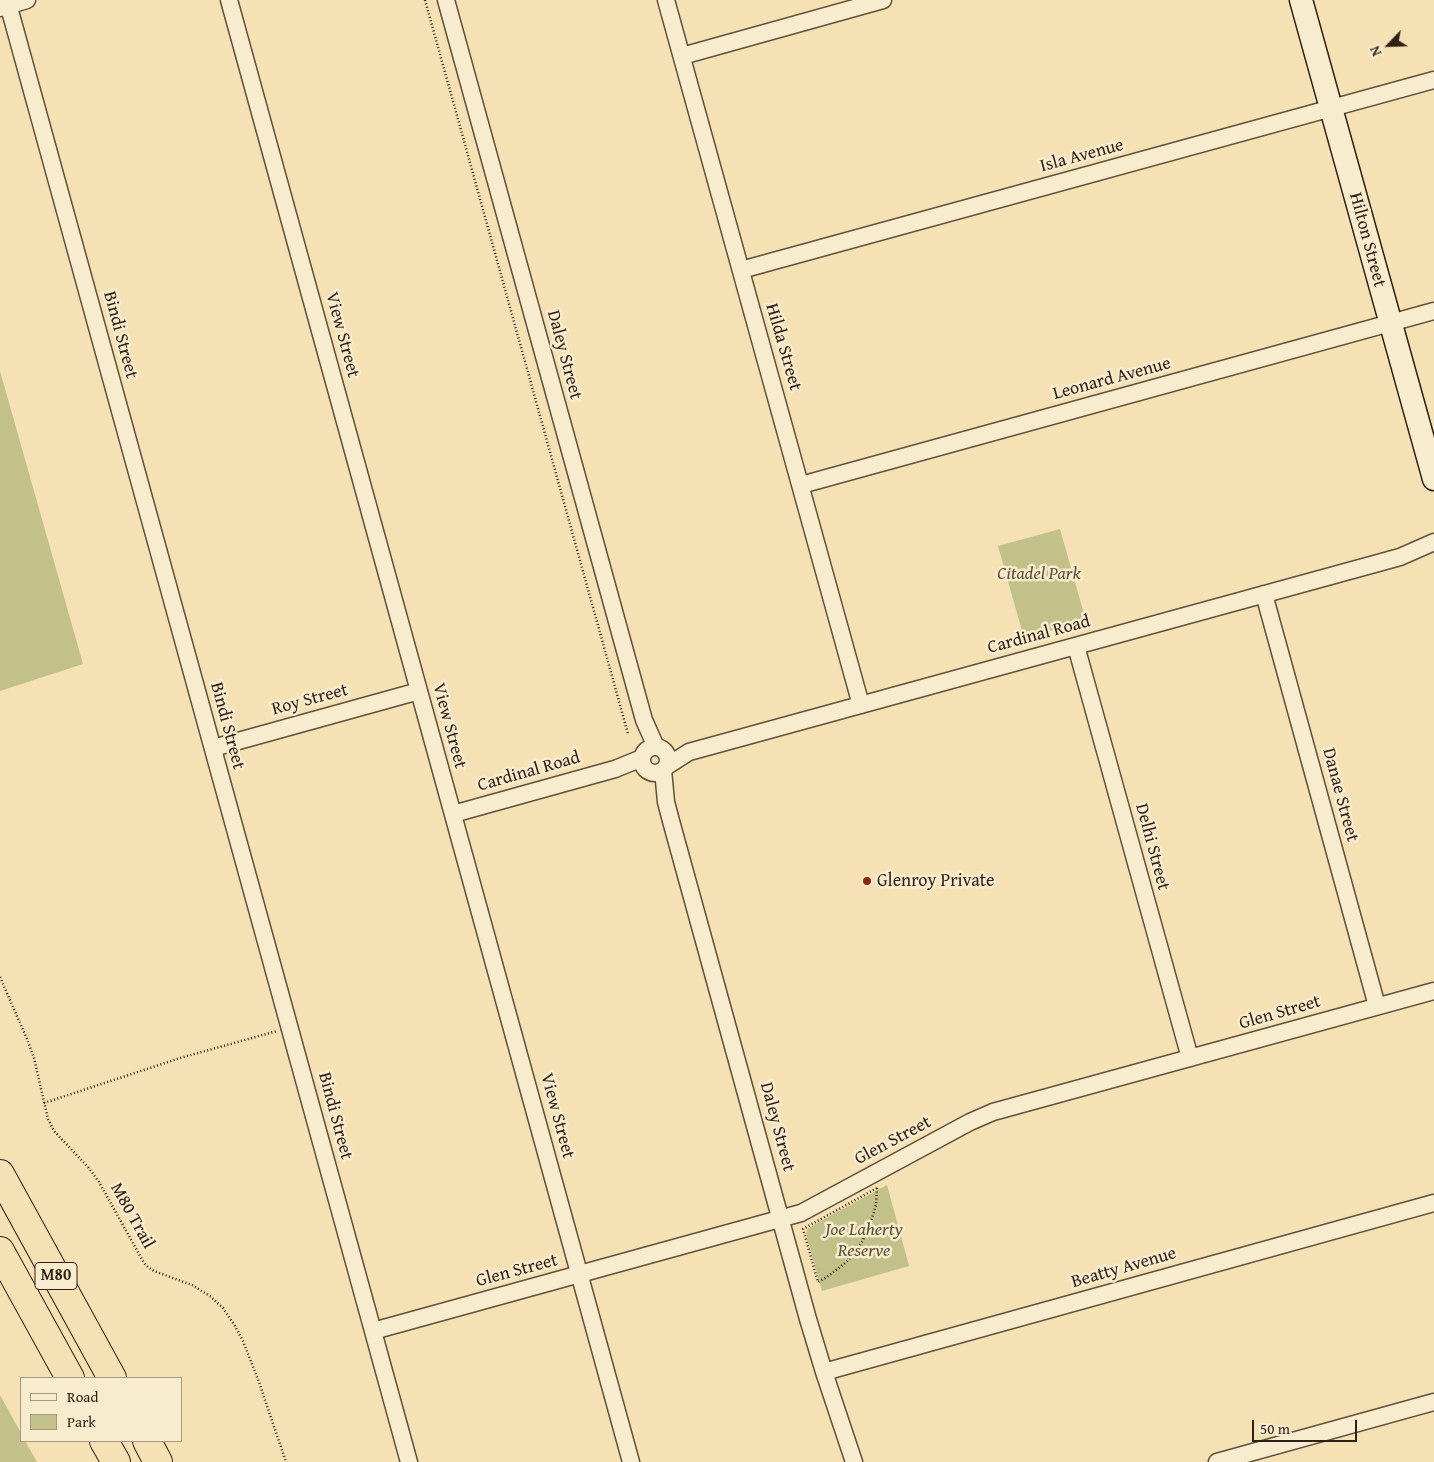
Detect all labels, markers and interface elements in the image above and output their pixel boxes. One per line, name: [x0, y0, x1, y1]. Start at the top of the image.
north arrow: [1364, 20, 1414, 70]
text: N: [1364, 43, 1386, 59]
street label: Isla Avenue: [1038, 135, 1126, 177]
street label: Hilton Street: [1344, 190, 1390, 290]
street label: Bindi Street: [98, 289, 142, 381]
street label: View Street: [320, 290, 364, 380]
street label: Hilda Street: [760, 301, 806, 393]
street label: Daley Street: [542, 308, 586, 402]
street label: Leonard Avenue: [1051, 353, 1173, 405]
park label: Citadel Park: [997, 563, 1081, 585]
street label: Cardinal Road: [985, 611, 1093, 659]
street label: Roy Street: [270, 679, 350, 721]
street label: Bindi Street: [205, 680, 249, 772]
street label: View Street: [427, 681, 471, 771]
street label: Danae Street: [1317, 746, 1363, 844]
street label: Cardinal Road: [475, 747, 583, 797]
street label: Delhi Street: [1130, 801, 1174, 893]
place label: Glenroy Private: [877, 870, 995, 892]
marker: Glenroy Private: [861, 875, 873, 887]
street label: Glen Street: [1237, 991, 1323, 1035]
street label: Bindi Street: [313, 1070, 357, 1162]
street label: View Street: [535, 1071, 579, 1161]
street label: Daley Street: [755, 1080, 799, 1174]
street label: Glen Street: [851, 1112, 935, 1170]
street label: M80 Trail: [105, 1179, 159, 1253]
park label: Joe Laherty Reserve: [825, 1219, 903, 1262]
street label: Beatty Avenue: [1069, 1243, 1179, 1293]
street label: Glen Street: [474, 1250, 560, 1292]
road number: M80: [35, 1262, 77, 1290]
legend: [20, 1377, 182, 1442]
text: Road: [67, 1386, 98, 1407]
scale bar: [1254, 1410, 1359, 1442]
text: Park: [67, 1411, 96, 1432]
text: 50 m: [1260, 1418, 1290, 1439]

